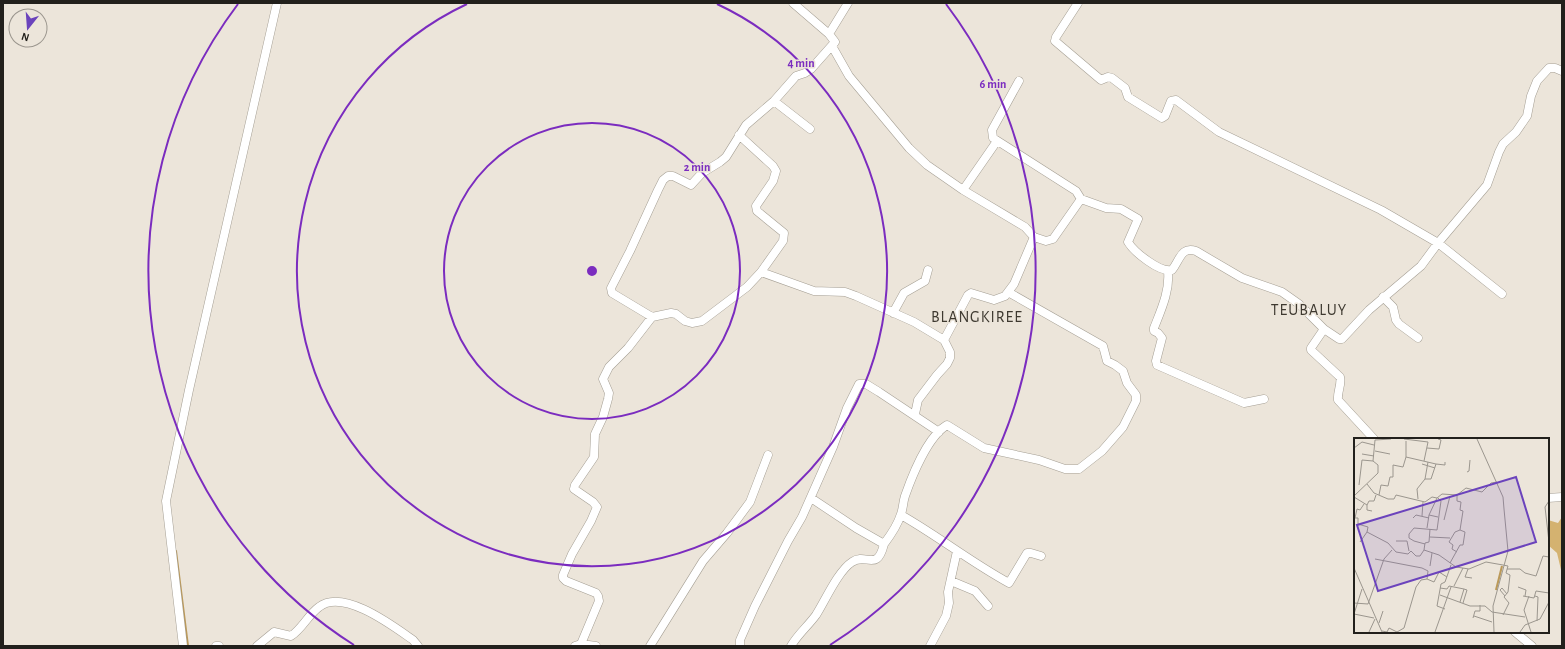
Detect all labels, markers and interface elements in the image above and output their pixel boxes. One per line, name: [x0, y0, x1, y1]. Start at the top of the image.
north arrow: [8, 8, 48, 48]
text: N: [20, 31, 30, 43]
text: 4 min: [787, 57, 815, 69]
text: 6 min: [980, 78, 1006, 90]
text: 2 min: [684, 161, 710, 173]
centre of rings: [585, 264, 599, 278]
district label: TEUBALUY: [1271, 302, 1347, 318]
district label: BLANGKIREE: [931, 309, 1023, 325]
inset map: [1354, 438, 1549, 633]

